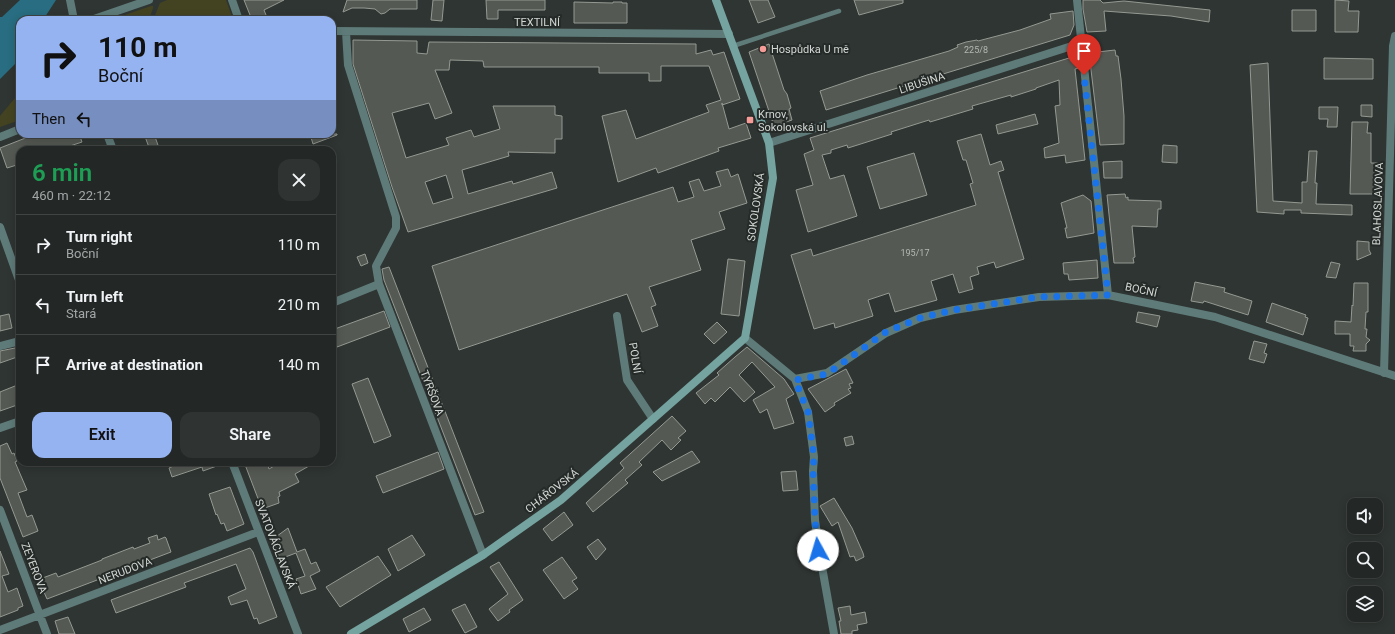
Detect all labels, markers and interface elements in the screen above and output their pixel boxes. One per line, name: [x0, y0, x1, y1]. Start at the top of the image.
street label: TEXTILNÍ: [514, 16, 561, 29]
text: 110 m: [98, 31, 177, 64]
icon: right: [32, 32, 84, 84]
pin: [1067, 34, 1101, 75]
icon: arrive: [1073, 40, 1095, 62]
place label: Hospůdka U mě: [771, 43, 849, 56]
marker: Hospůdka U mě: [758, 44, 768, 54]
house number: 225/8: [964, 45, 988, 55]
text: Boční: [98, 65, 143, 86]
street label: LIBUŠINA: [897, 69, 947, 97]
icon: left: [73, 108, 95, 130]
place label: Krnov, Sokolovská ul.: [758, 108, 829, 134]
text: Then: [32, 110, 65, 128]
marker: Krnov, Sokolovská ul.: [745, 115, 755, 125]
text: 6 min: [32, 159, 92, 187]
button: close: [278, 159, 320, 201]
street label: BLAHOSLAVOVA: [1370, 162, 1386, 246]
street label: SOKOLOVSKÁ: [745, 171, 767, 242]
text: 460 m · 22:12: [32, 188, 111, 203]
text: Turn right: [66, 228, 132, 246]
icon: right: [32, 234, 54, 256]
text: 110 m: [278, 236, 320, 254]
text: Boční: [66, 246, 99, 261]
house number: 195/17: [900, 248, 930, 258]
street label: BOČNÍ: [1124, 279, 1159, 300]
text: Turn left: [66, 288, 123, 306]
icon: left: [32, 294, 54, 316]
text: 210 m: [278, 296, 320, 314]
text: Stará: [66, 306, 96, 321]
street label: POLNÍ: [626, 342, 644, 375]
icon: arrive: [32, 354, 54, 376]
text: Arrive at destination: [66, 356, 203, 374]
text: 140 m: [278, 356, 320, 374]
street label: TYRŠOVA: [417, 368, 447, 418]
button: Exit: [32, 412, 172, 458]
button: Share: [180, 412, 320, 458]
street label: CHÁŘOVSKÁ: [523, 466, 582, 516]
street label: SVATOVÁCLAVSKÁ: [252, 497, 298, 591]
map controls: [1347, 498, 1383, 622]
button: sound: [1347, 498, 1383, 534]
position arrow: [797, 529, 839, 571]
street label: ZEYEROVA: [18, 541, 50, 596]
button: search: [1347, 542, 1383, 578]
street label: NERUDOVA: [96, 555, 154, 587]
button: layers: [1347, 586, 1383, 622]

